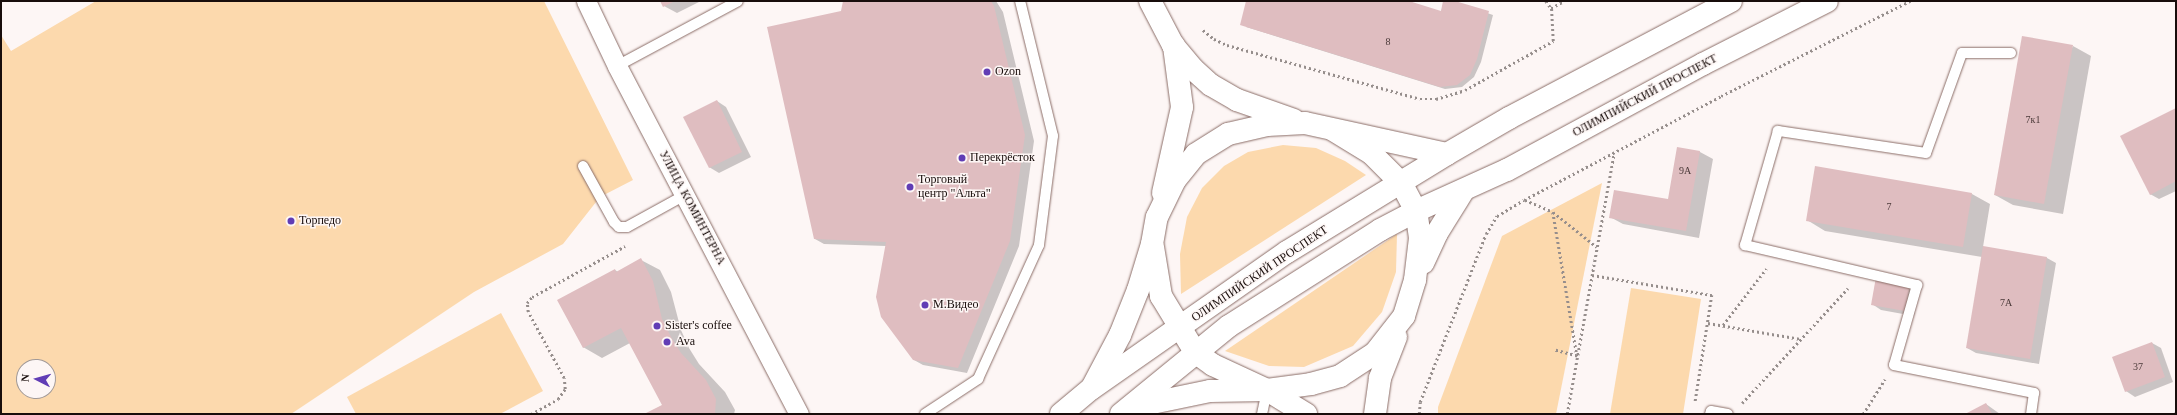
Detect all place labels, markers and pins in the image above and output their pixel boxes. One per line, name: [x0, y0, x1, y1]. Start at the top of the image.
place label: Ozon: [995, 65, 1021, 79]
marker: Ozon: [982, 67, 992, 77]
place label: Перекрёсток: [970, 151, 1035, 165]
marker: Перекрёсток: [957, 153, 967, 163]
place label: Торговый центр "Альта": [918, 173, 991, 201]
marker: Торговый центр "Альта": [905, 182, 915, 192]
place label: Торпедо: [299, 214, 341, 228]
marker: Торпедо: [286, 216, 296, 226]
place label: М.Видео: [933, 298, 979, 312]
marker: М.Видео: [920, 300, 930, 310]
place label: Sister's coffee: [665, 319, 732, 333]
marker: Sister's coffee: [652, 321, 662, 331]
place label: Ava: [676, 335, 695, 349]
marker: Ava: [661, 336, 673, 348]

